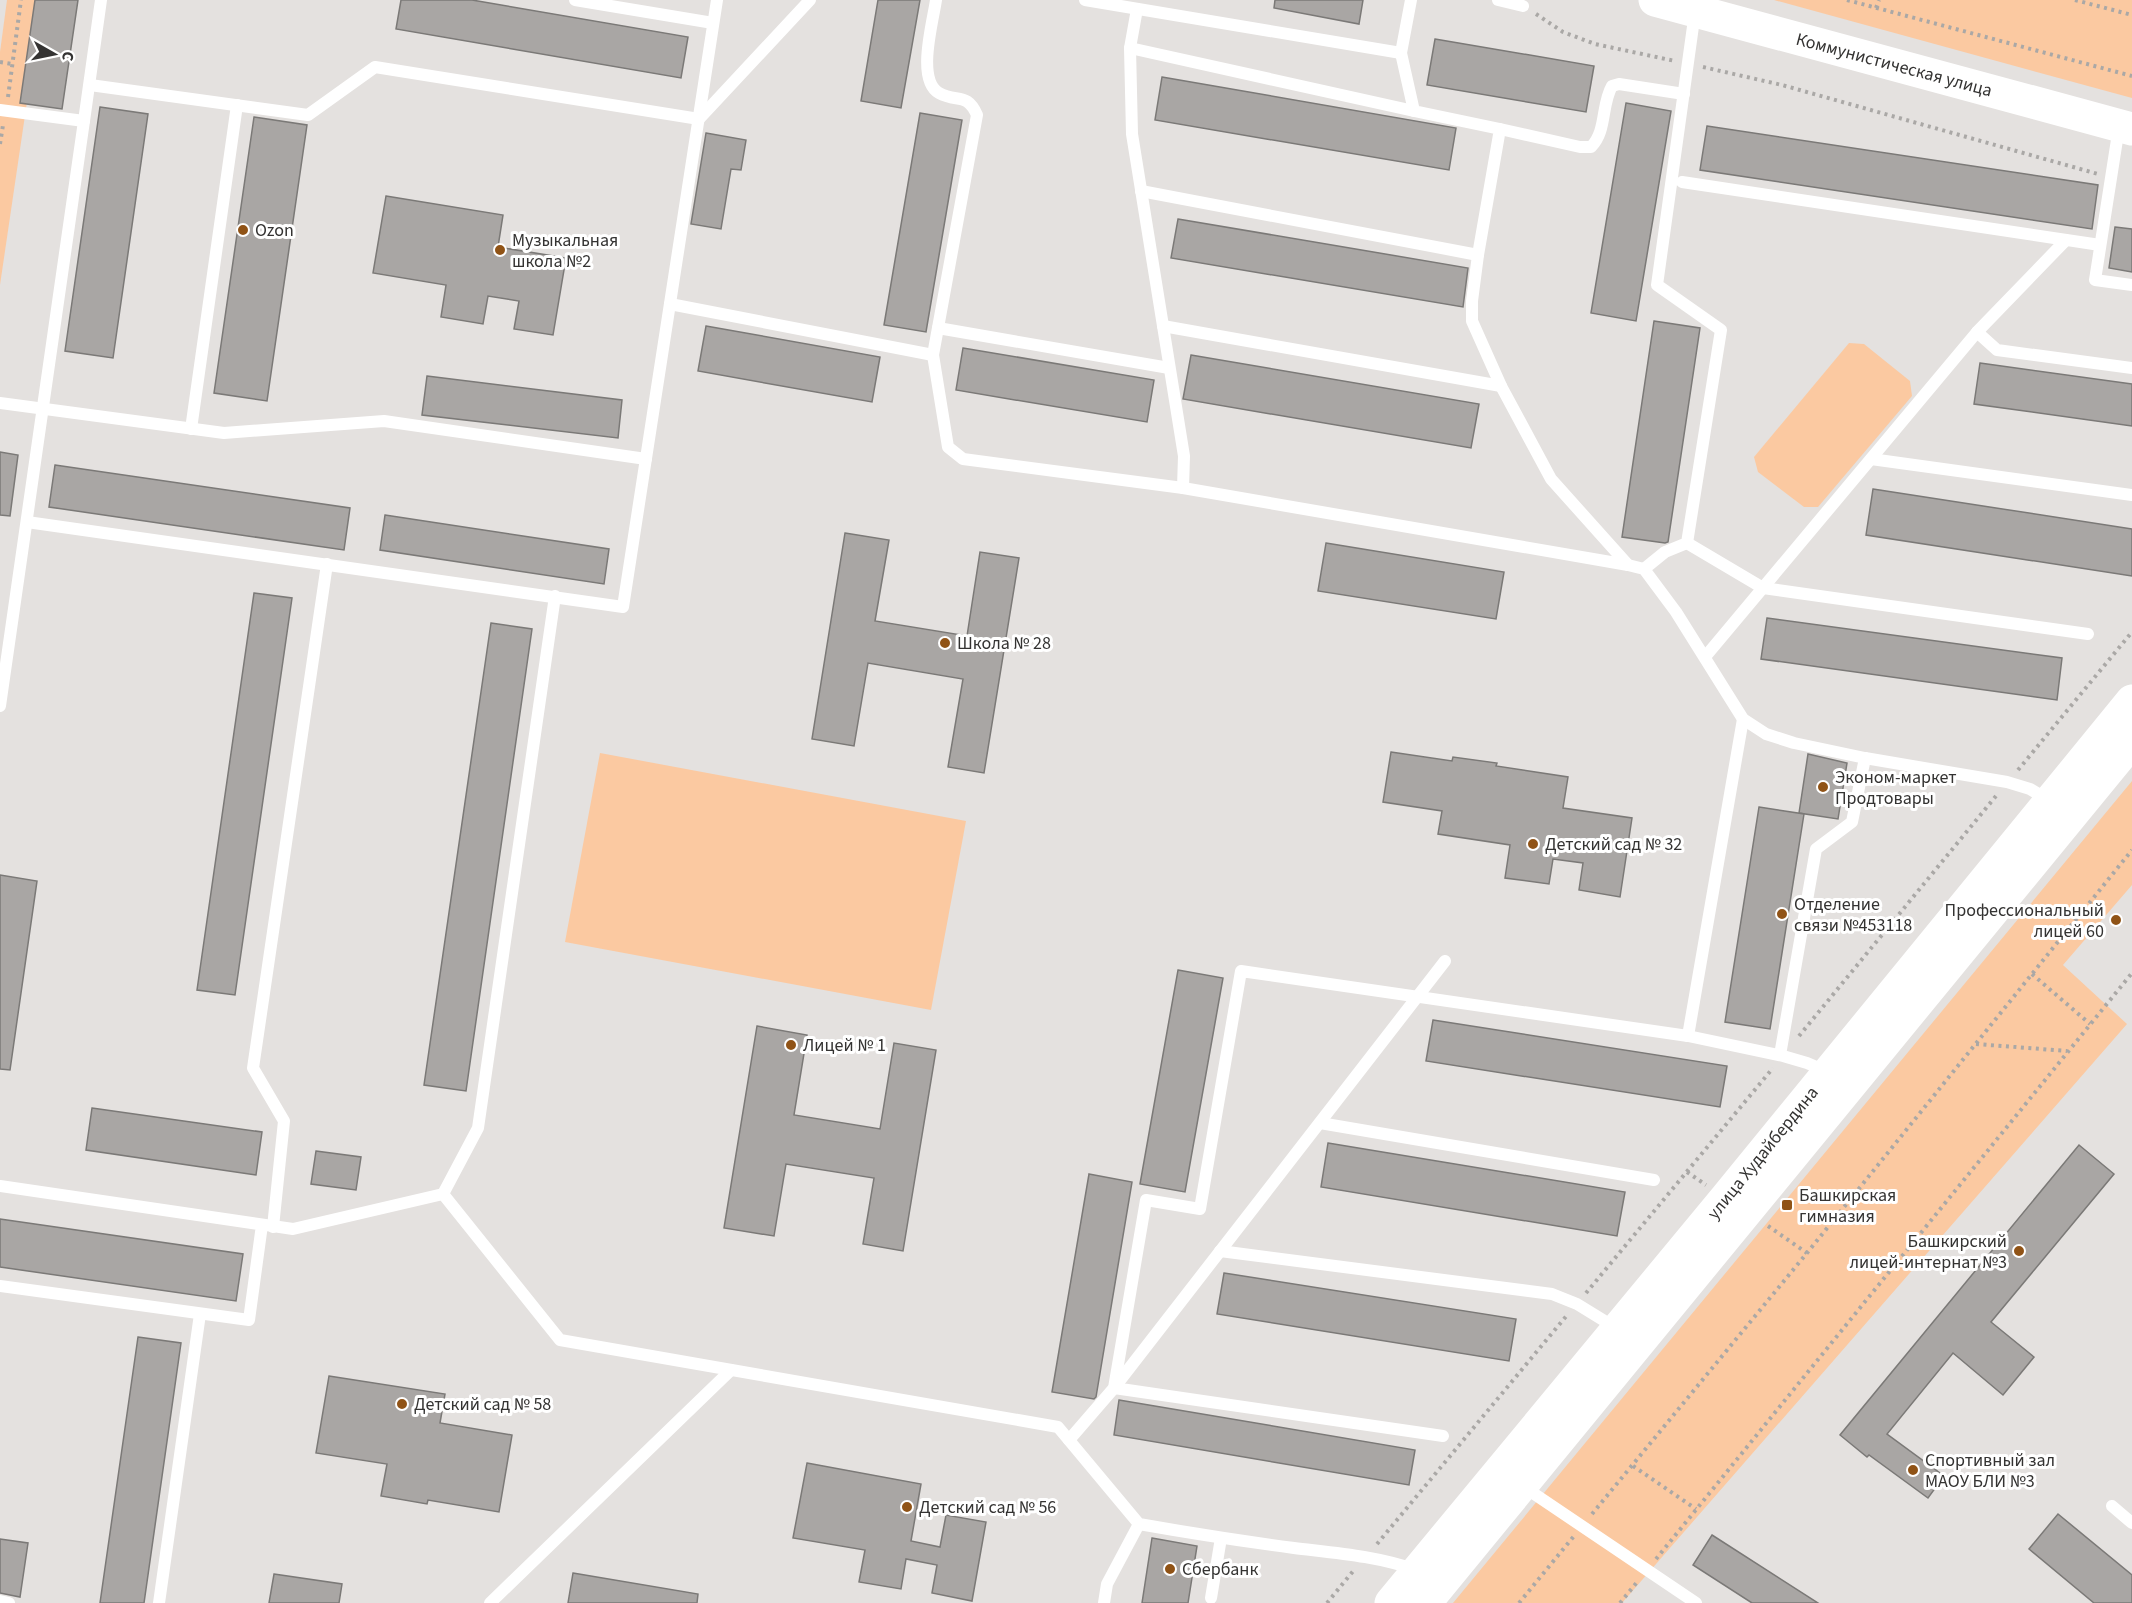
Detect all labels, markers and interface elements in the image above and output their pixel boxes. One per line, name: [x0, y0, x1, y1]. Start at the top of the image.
north arrow: [24, 24, 84, 84]
street label: Коммунистическая улица: [1793, 27, 1995, 103]
text: С: [56, 50, 79, 63]
place label: Ozon: [255, 218, 294, 243]
marker: Ozon: [236, 223, 250, 237]
place label: Музыкальная школа №2: [512, 228, 618, 274]
marker: Музыкальная школа №2: [493, 243, 507, 257]
place label: Школа № 28: [957, 631, 1051, 656]
marker: Школа № 28: [938, 636, 952, 650]
place label: Эконом-маркет Продтовары: [1835, 765, 1957, 811]
marker: Эконом-маркет Продтовары: [1816, 780, 1830, 794]
place label: Детский сад № 32: [1545, 832, 1682, 857]
marker: Детский сад № 32: [1526, 837, 1540, 851]
place label: Отделение связи №453118: [1794, 892, 1912, 938]
place label: Профессиональный лицей 60: [1945, 898, 2104, 944]
marker: Отделение связи №453118: [1775, 907, 1789, 921]
marker: Профессиональный лицей 60: [2109, 913, 2123, 927]
place label: Лицей № 1: [803, 1033, 886, 1058]
marker: Лицей № 1: [784, 1038, 798, 1052]
street label: улица Худайбердина: [1701, 1081, 1825, 1225]
place label: Башкирская гимназия: [1799, 1183, 1896, 1229]
marker: Башкирская гимназия: [1780, 1198, 1794, 1212]
place label: Башкирский лицей-интернат №3: [1849, 1229, 2007, 1275]
marker: Башкирский лицей-интернат №3: [2012, 1244, 2026, 1258]
place label: Детский сад № 58: [414, 1392, 551, 1417]
marker: Детский сад № 58: [395, 1397, 409, 1411]
place label: Спортивный зал МАОУ БЛИ №3: [1925, 1448, 2055, 1494]
marker: Спортивный зал МАОУ БЛИ №3: [1906, 1463, 1920, 1477]
place label: Детский сад № 56: [919, 1495, 1056, 1520]
marker: Детский сад № 56: [900, 1500, 914, 1514]
place label: Сбербанк: [1182, 1557, 1258, 1582]
marker: Сбербанк: [1163, 1562, 1177, 1576]

